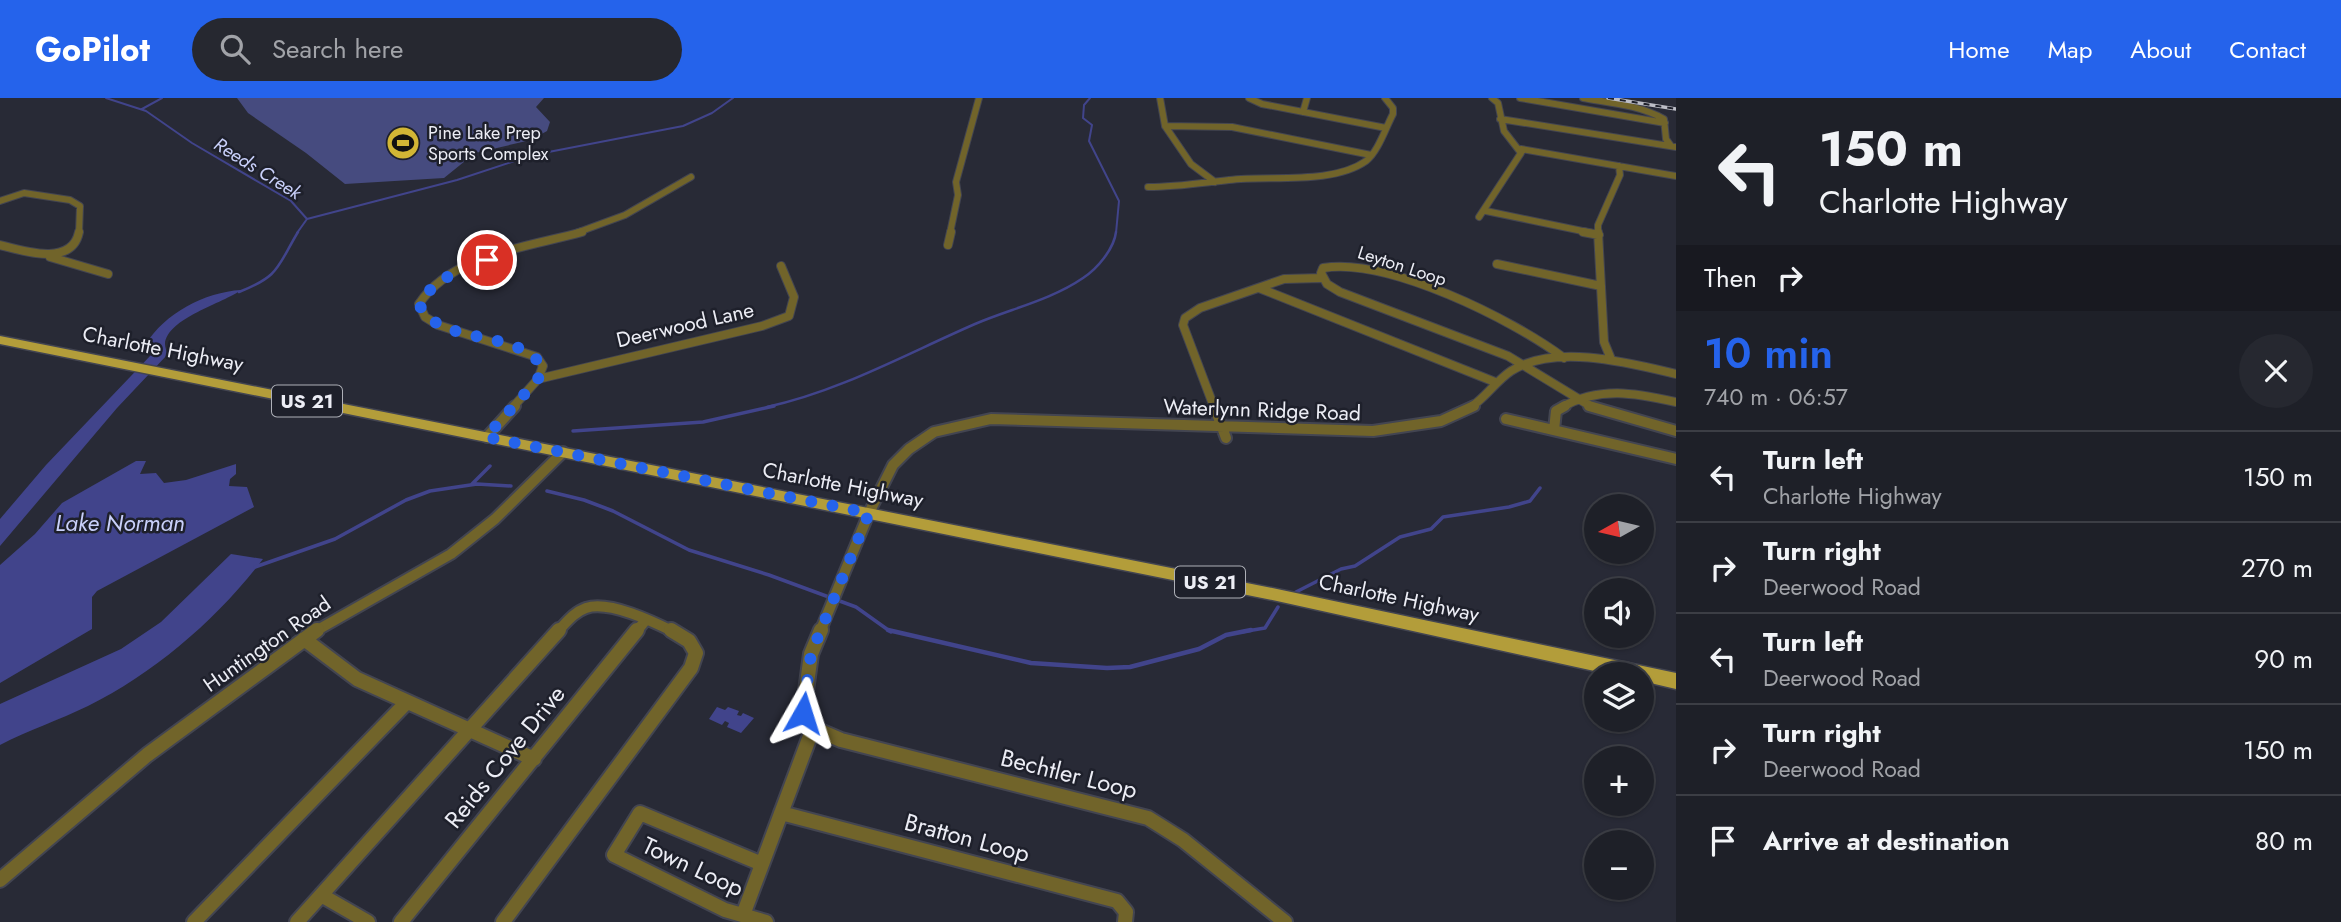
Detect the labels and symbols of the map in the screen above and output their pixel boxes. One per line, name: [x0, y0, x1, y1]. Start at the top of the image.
place label: Pine Lake Prep Sports Complex: [428, 120, 549, 167]
sports icon: Pine Lake Prep Sports Complex: [384, 124, 422, 162]
water label: Reeds Creek: [209, 131, 308, 207]
pin: [457, 230, 517, 290]
street label: Leyton Loop: [1354, 239, 1450, 293]
street label: Deerwood Lane: [613, 295, 757, 355]
street label: Charlotte Highway: [80, 319, 247, 379]
road number: US 21: [272, 386, 342, 416]
street label: Waterlynn Ridge Road: [1163, 392, 1361, 428]
street label: Charlotte Highway: [760, 455, 927, 515]
north arrow: [1584, 494, 1654, 564]
water label: Lake Norman: [55, 506, 185, 540]
road number: US 21: [1175, 566, 1245, 597]
street label: Charlotte Highway: [1316, 566, 1483, 630]
street label: Huntington Road: [197, 589, 337, 699]
position arrow: [766, 676, 840, 750]
street label: Reids Cove Drive: [436, 678, 573, 836]
street label: Bechtler Loop: [997, 740, 1141, 807]
street label: Bratton Loop: [901, 804, 1034, 871]
street label: Town Loop: [637, 828, 750, 905]

